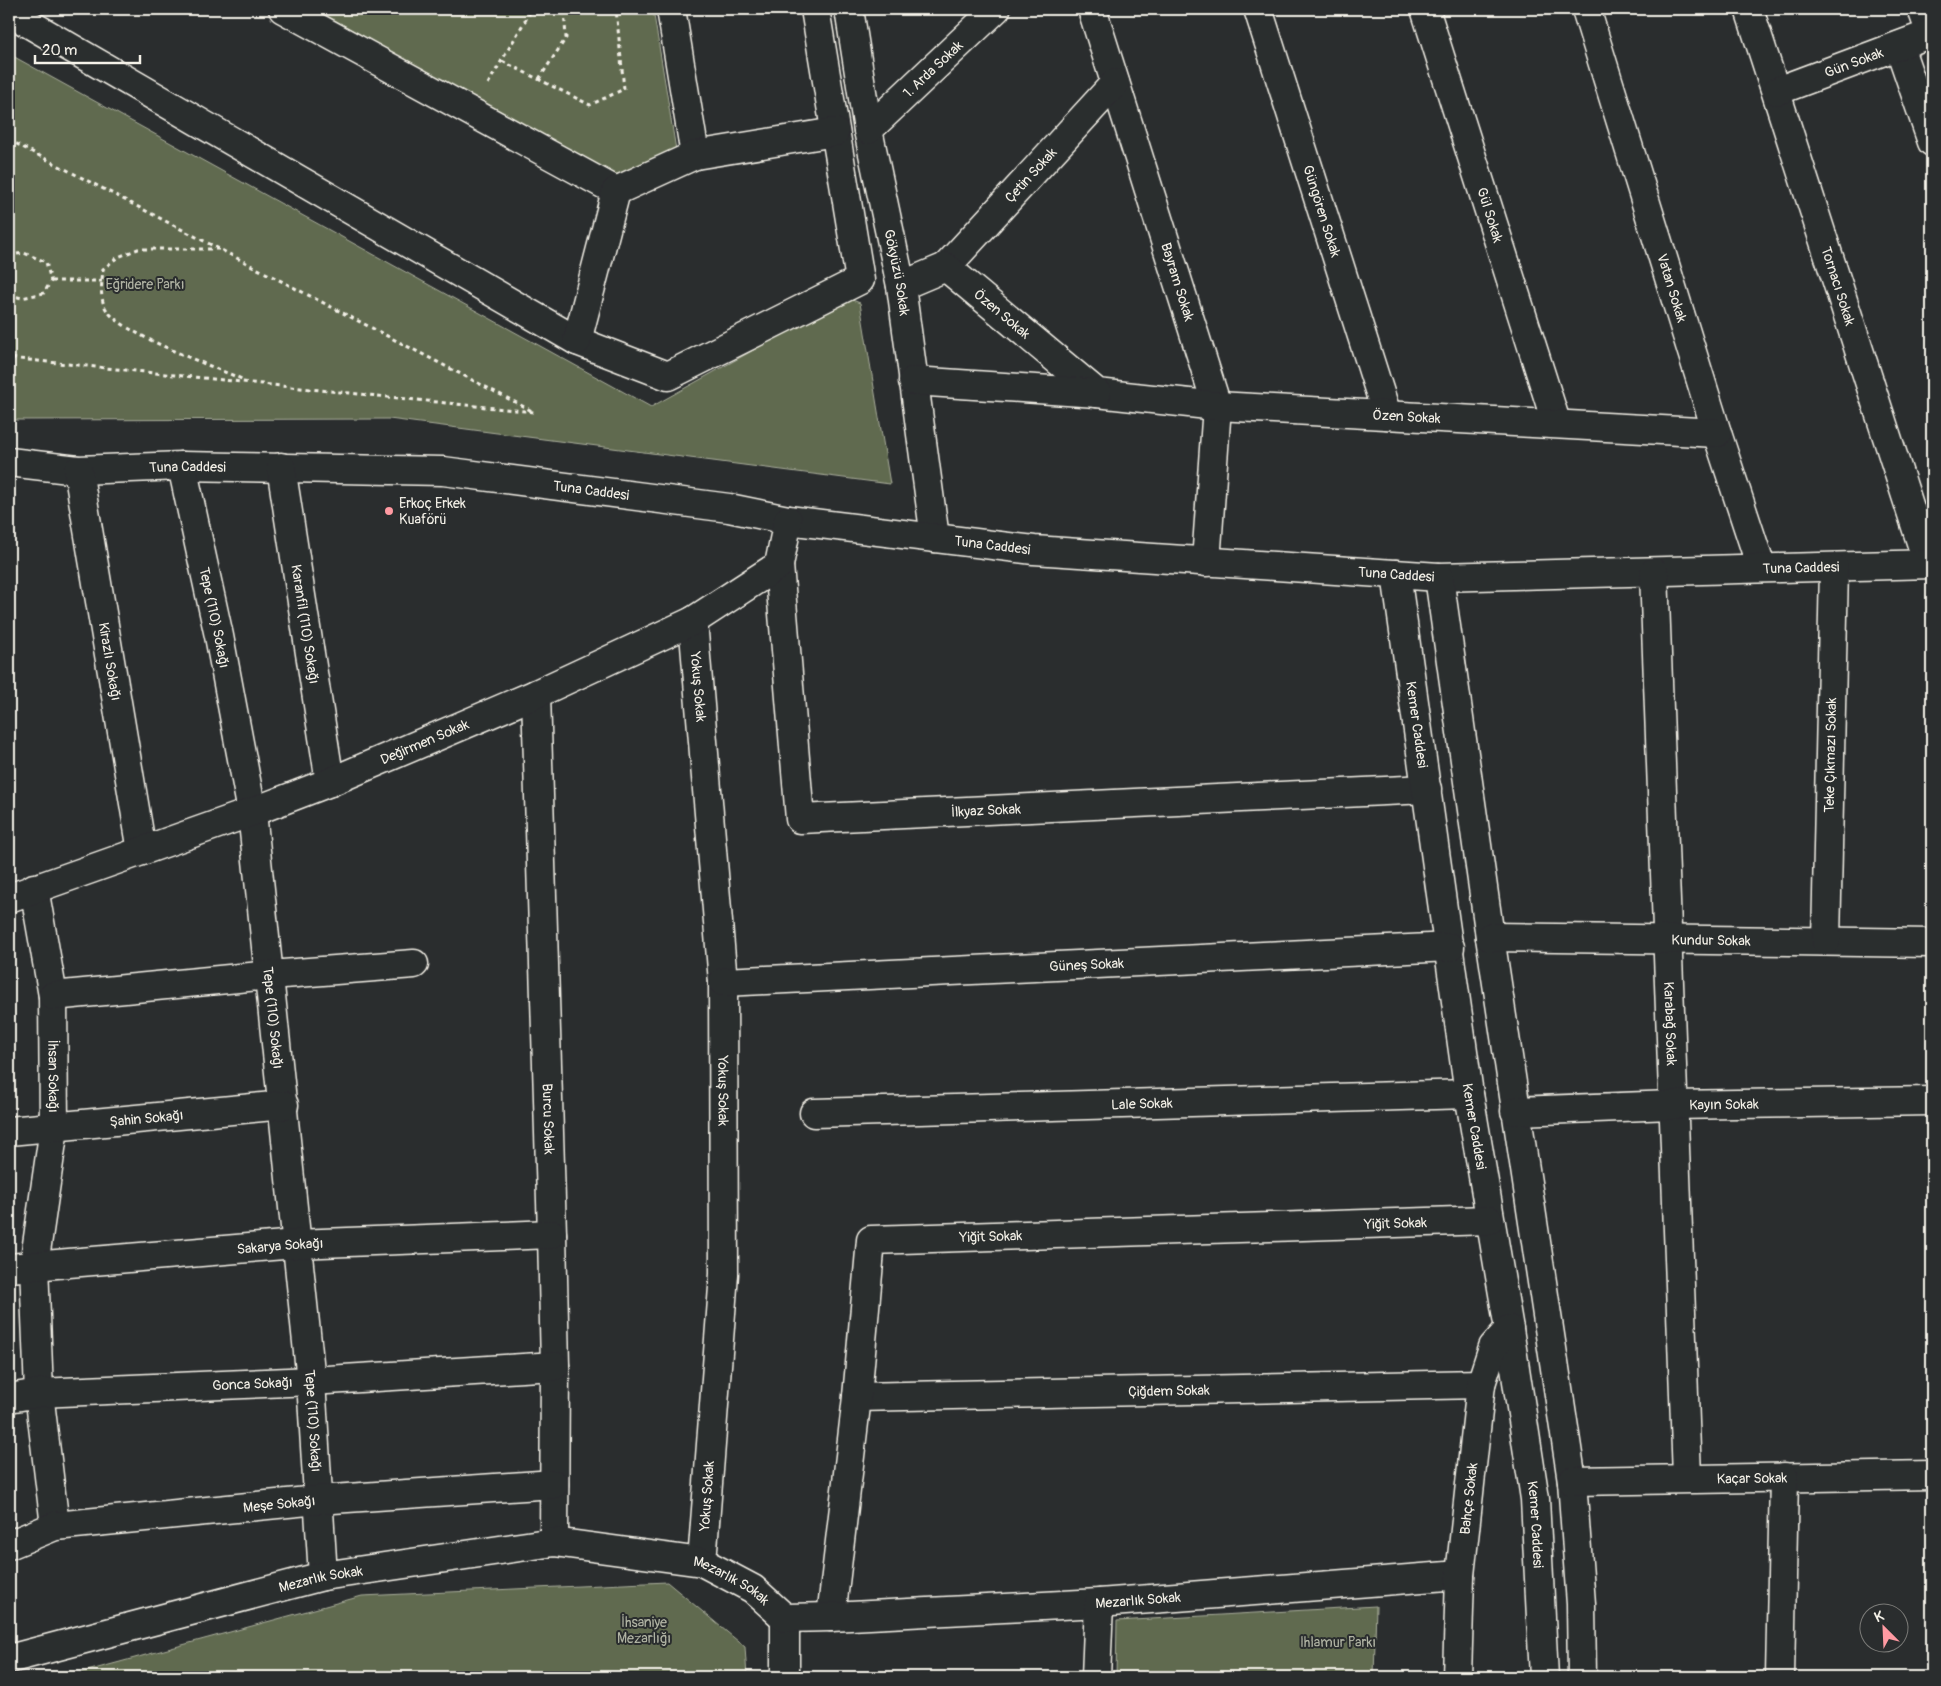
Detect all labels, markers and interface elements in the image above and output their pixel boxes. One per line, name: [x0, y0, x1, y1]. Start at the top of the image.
scale bar: [35, 32, 140, 64]
street label: 1. Arda Sokak: [899, 37, 966, 101]
text: 20 m: [42, 41, 77, 60]
street label: Gün Sokak: [1822, 43, 1886, 81]
street label: Çetin Sokak: [1001, 144, 1060, 206]
street label: Güngören Sokak: [1300, 163, 1345, 259]
street label: Gül Sokak: [1474, 185, 1507, 245]
street label: Gökyüzü Sokak: [881, 228, 913, 317]
street label: Bayram Sokak: [1158, 240, 1198, 323]
street label: Tornacı Sokak: [1818, 244, 1859, 328]
street label: Vatan Sokak: [1654, 252, 1691, 325]
park label: Eğridere Parkı: [106, 276, 184, 293]
street label: Özen Sokak: [971, 285, 1034, 342]
street label: Özen Sokak: [1372, 405, 1441, 427]
street label: Tuna Caddesi: [149, 457, 226, 476]
street label: Tuna Caddesi: [552, 477, 631, 504]
place label: Erkoç Erkek Kuaförü: [399, 495, 466, 528]
marker: Erkoç Erkek Kuaförü: [383, 505, 395, 517]
street label: Tuna Caddesi: [953, 532, 1032, 558]
street label: Tuna Caddesi: [1762, 558, 1840, 577]
street label: Karanfil (110) Sokağı: [288, 563, 323, 685]
street label: Tuna Caddesi: [1357, 563, 1435, 585]
street label: Tepe (110) Sokağı: [196, 566, 233, 669]
street label: Kirazlı Sokağı: [95, 621, 125, 702]
street label: Yokuş Sokak: [687, 650, 710, 723]
street label: Kemer Caddesi: [1403, 680, 1432, 769]
street label: Teke Çıkmazı Sokak: [1820, 697, 1840, 813]
street label: Değirmen Sokak: [378, 715, 471, 768]
street label: İlkyaz Sokak: [951, 800, 1021, 820]
street label: Kundur Sokak: [1671, 931, 1751, 949]
street label: Güneş Sokak: [1049, 954, 1124, 975]
street label: Tepe (110) Sokağı: [260, 966, 287, 1070]
street label: Karabağ Sokak: [1660, 981, 1681, 1066]
street label: İhsan Sokağı: [45, 1040, 62, 1113]
street label: Yokuş Sokak: [715, 1054, 732, 1126]
street label: Kemer Caddesi: [1459, 1082, 1490, 1171]
street label: Burcu Sokak: [539, 1083, 558, 1155]
street label: Lale Sokak: [1111, 1094, 1173, 1113]
street label: Kayın Sokak: [1689, 1095, 1759, 1113]
street label: Şahin Sokağı: [109, 1106, 184, 1130]
street label: Yiğit Sokak: [1363, 1214, 1427, 1233]
street label: Yiğit Sokak: [958, 1227, 1023, 1246]
street label: Sakarya Sokağı: [236, 1234, 324, 1257]
street label: Tepe (110) Sokağı: [301, 1369, 325, 1473]
street label: Gonca Sokağı: [212, 1373, 293, 1394]
street label: Çiğdem Sokak: [1128, 1381, 1210, 1400]
street label: Yokuş Sokak: [696, 1460, 718, 1533]
street label: Bahçe Sokak: [1456, 1462, 1481, 1535]
street label: Kaçar Sokak: [1716, 1469, 1788, 1487]
street label: Kemer Caddesi: [1524, 1480, 1547, 1569]
street label: Meşe Sokağı: [242, 1492, 316, 1516]
street label: Mezarlık Sokak: [692, 1552, 773, 1609]
street label: Mezarlık Sokak: [277, 1562, 364, 1596]
street label: Mezarlık Sokak: [1095, 1588, 1182, 1612]
north arrow: [1858, 1604, 1908, 1654]
text: K: [1872, 1607, 1887, 1626]
park label: İhsaniye Mezarlığı: [617, 1614, 671, 1647]
park label: Ihlamur Parkı: [1300, 1634, 1376, 1651]

